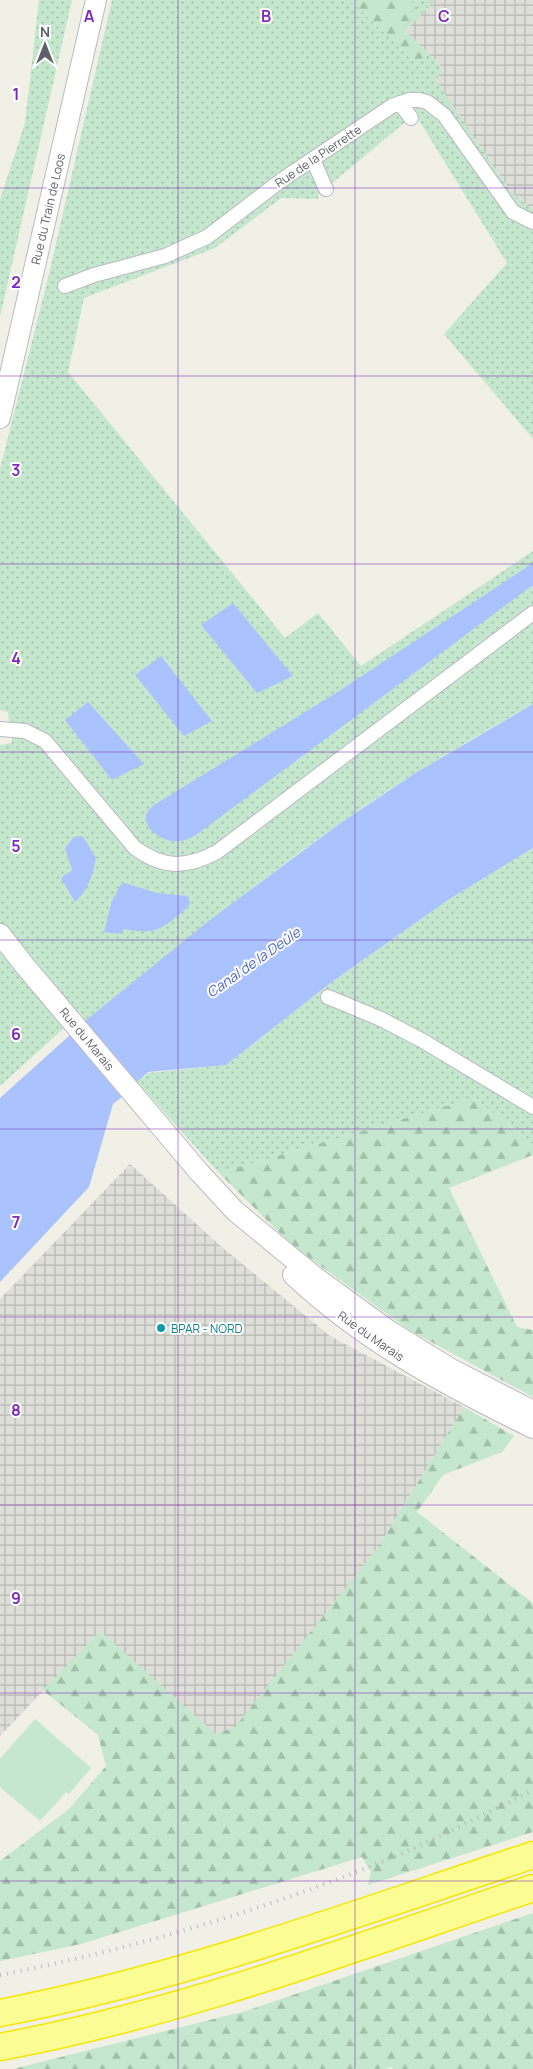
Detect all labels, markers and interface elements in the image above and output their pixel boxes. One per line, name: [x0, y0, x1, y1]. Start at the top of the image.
text: A: [84, 5, 95, 27]
text: B: [261, 5, 271, 27]
text: C: [438, 5, 450, 27]
north arrow: [20, 20, 70, 70]
text: N: [40, 22, 50, 41]
text: 1: [12, 83, 20, 105]
street label: Rue de la Pierrette: [271, 121, 365, 191]
street label: Rue du Train de Loos: [27, 152, 69, 266]
text: 2: [11, 271, 21, 293]
text: 3: [11, 459, 21, 481]
text: 4: [11, 647, 21, 669]
text: 5: [11, 835, 21, 857]
water label: Canal de la Deûle: [202, 922, 304, 1001]
street label: Rue du Marais: [56, 1004, 118, 1074]
text: 6: [11, 1023, 21, 1045]
text: 7: [12, 1211, 20, 1233]
street label: Rue du Marais: [334, 1307, 408, 1365]
place label: BPAR - NORD: [171, 1320, 243, 1337]
marker: BPAR - NORD: [155, 1322, 167, 1334]
text: 8: [11, 1399, 21, 1421]
text: 9: [11, 1587, 21, 1609]

